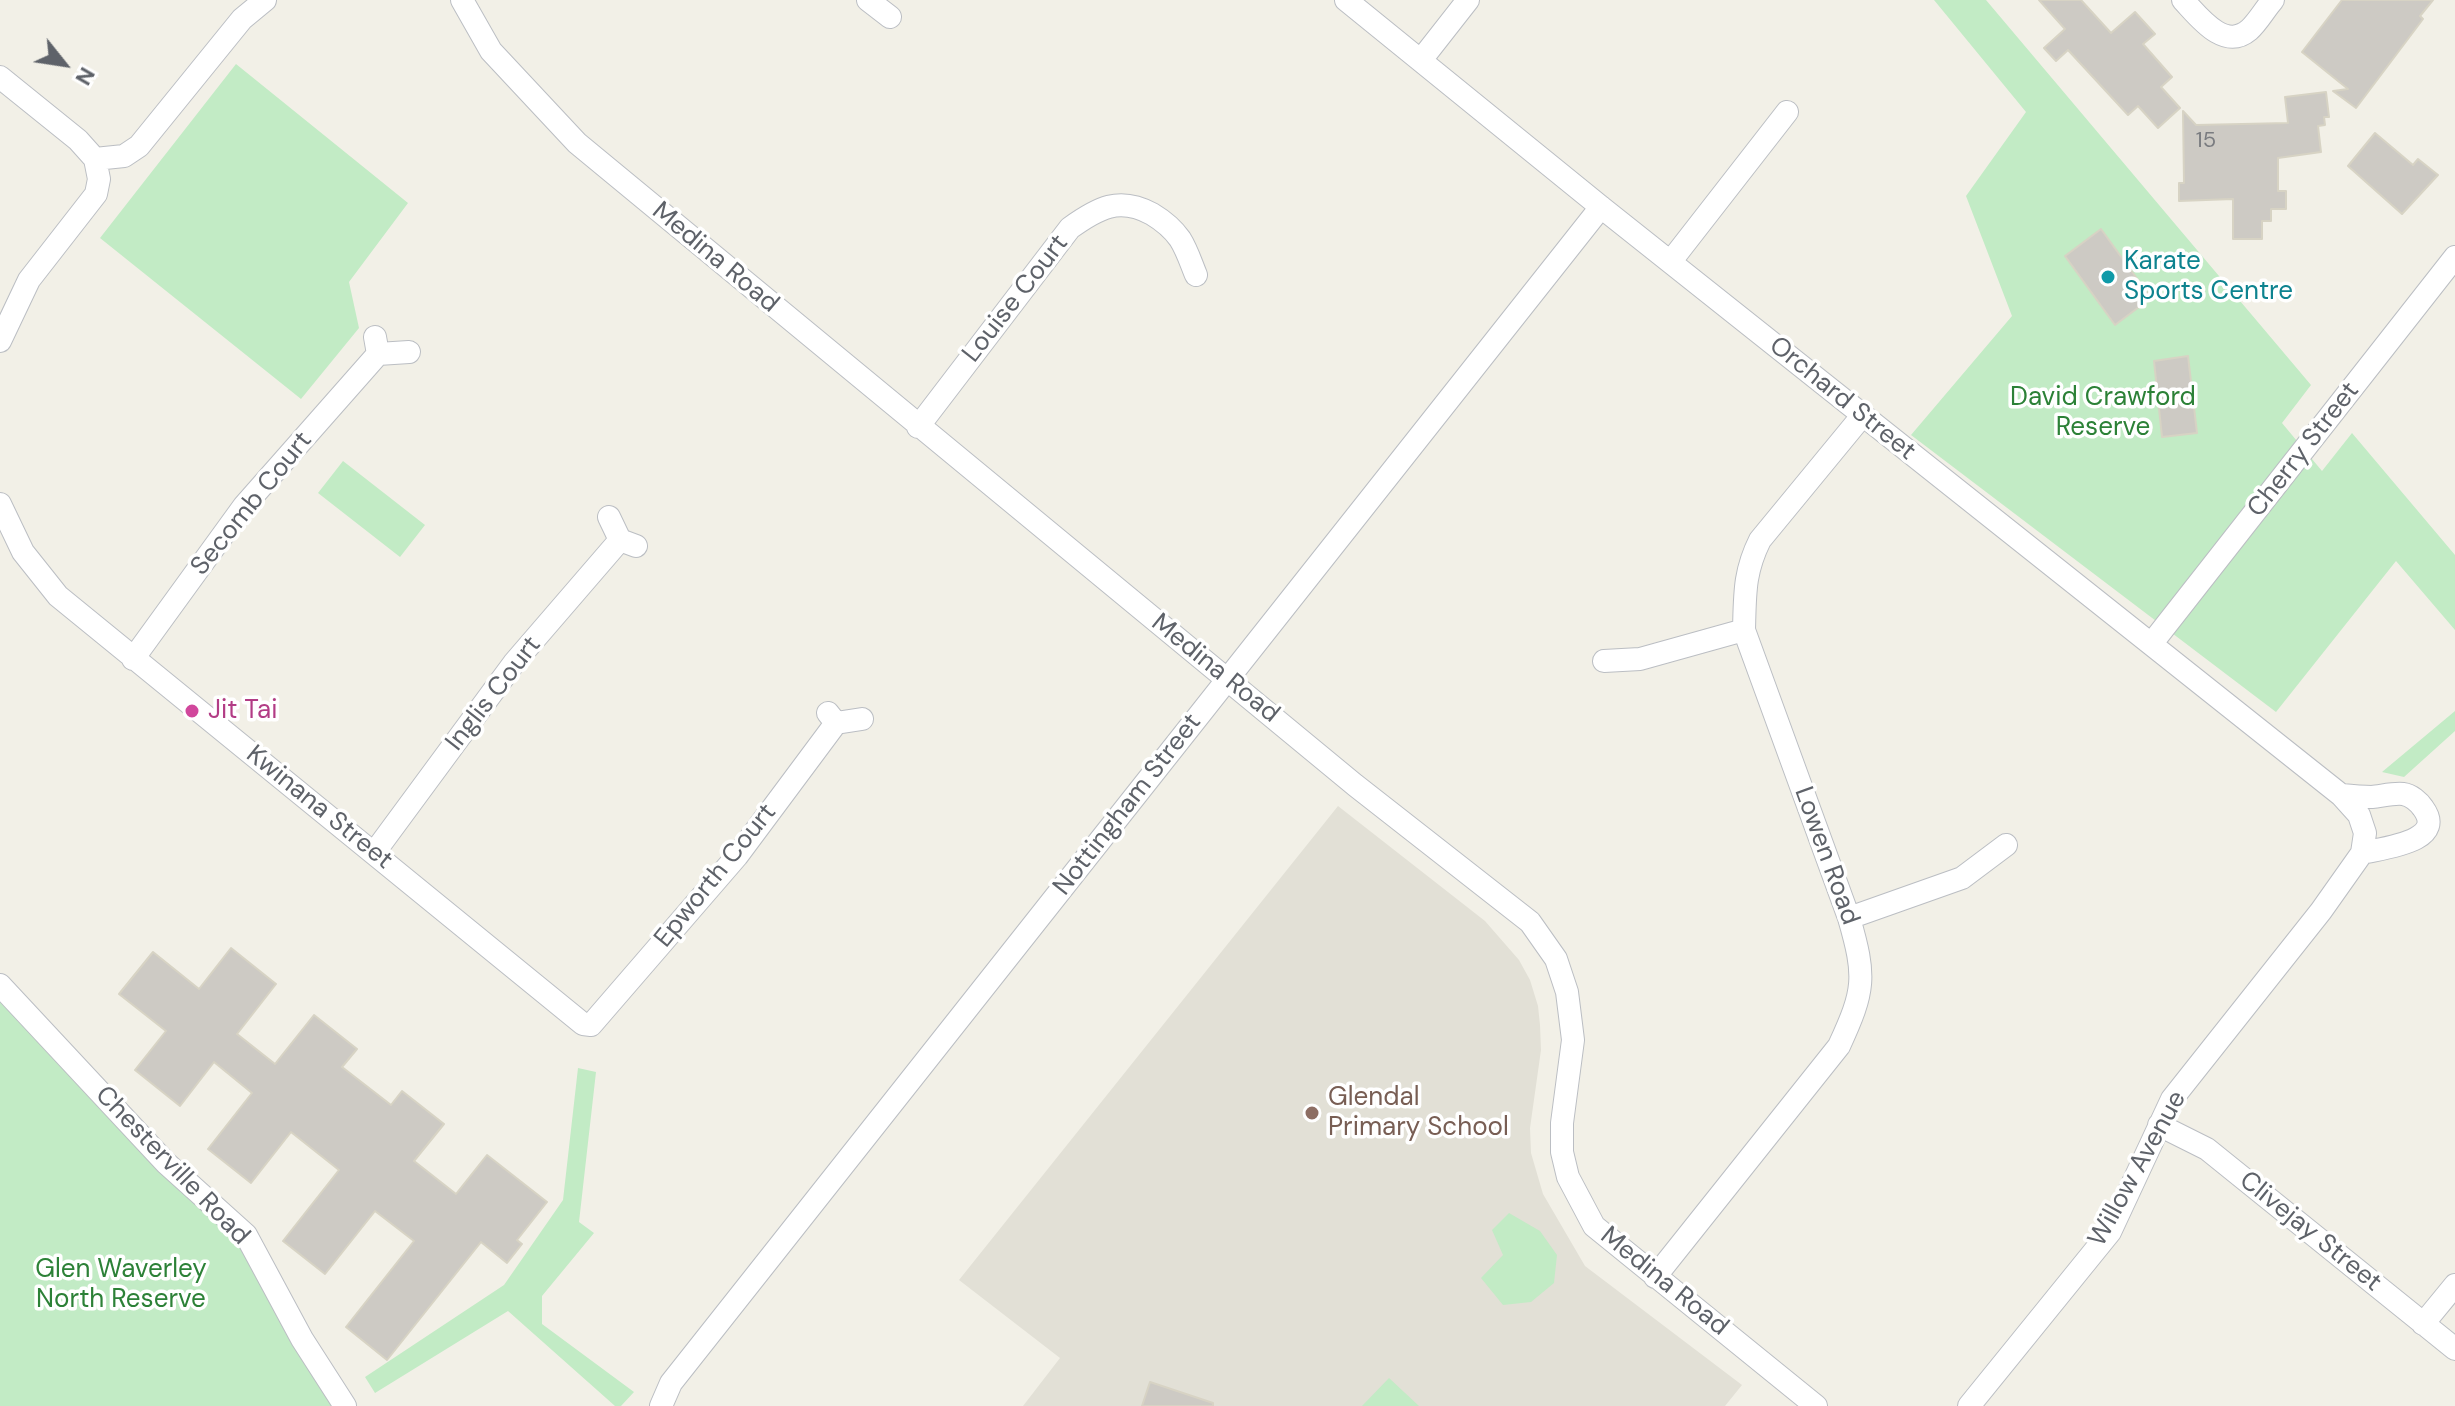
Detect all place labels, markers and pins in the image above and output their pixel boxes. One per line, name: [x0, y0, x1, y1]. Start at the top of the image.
place label: Karate Sports Centre: [2124, 246, 2293, 308]
marker: Karate Sports Centre: [2099, 268, 2117, 286]
place label: Jit Tai: [208, 695, 277, 727]
marker: Jit Tai: [183, 702, 201, 720]
place label: Glendal Primary School: [1328, 1082, 1509, 1144]
marker: Glendal Primary School: [1303, 1104, 1321, 1122]

